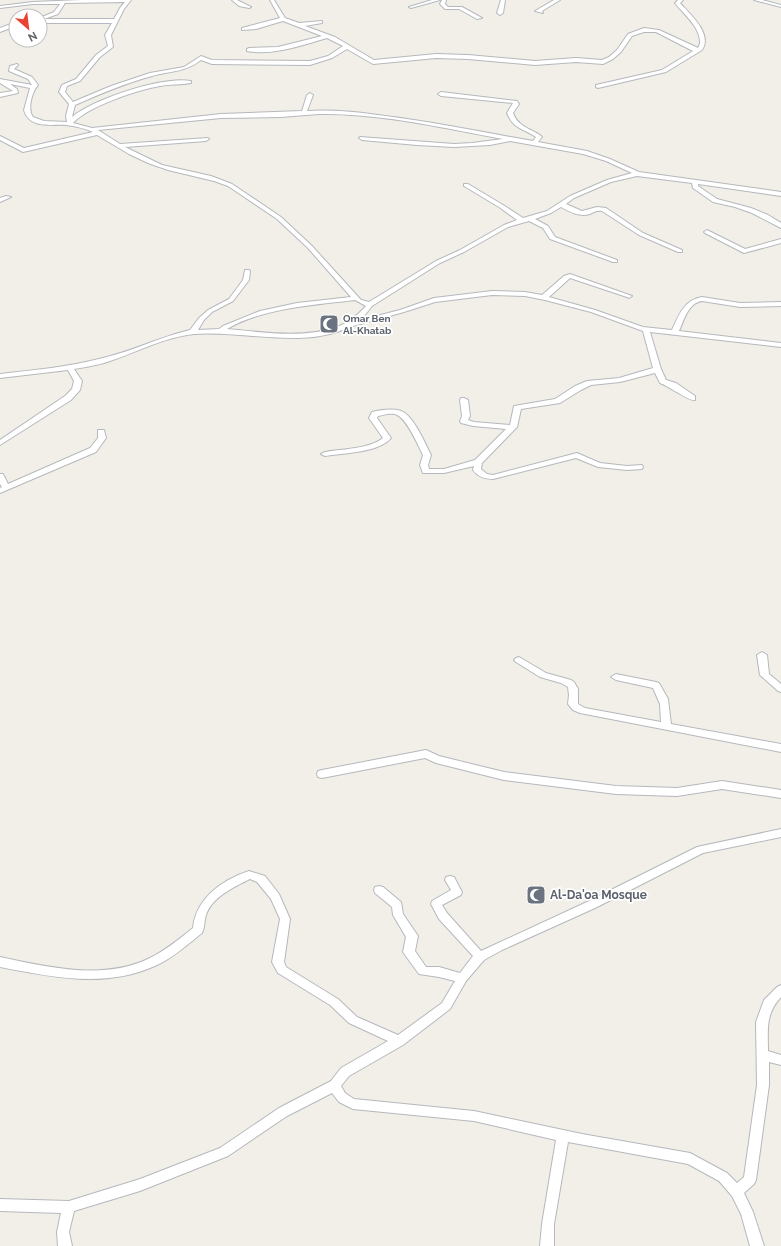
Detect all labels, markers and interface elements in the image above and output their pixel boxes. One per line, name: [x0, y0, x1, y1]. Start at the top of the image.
north arrow: [8, 8, 48, 48]
text: N: [26, 29, 39, 44]
mosque icon: Omar Ben Al-Khatab: [318, 313, 340, 335]
place label: Omar Ben Al-Khatab: [343, 313, 392, 336]
mosque icon: Al-Da'oa Mosque: [525, 884, 547, 906]
place label: Al-Da'oa Mosque: [550, 888, 647, 902]

